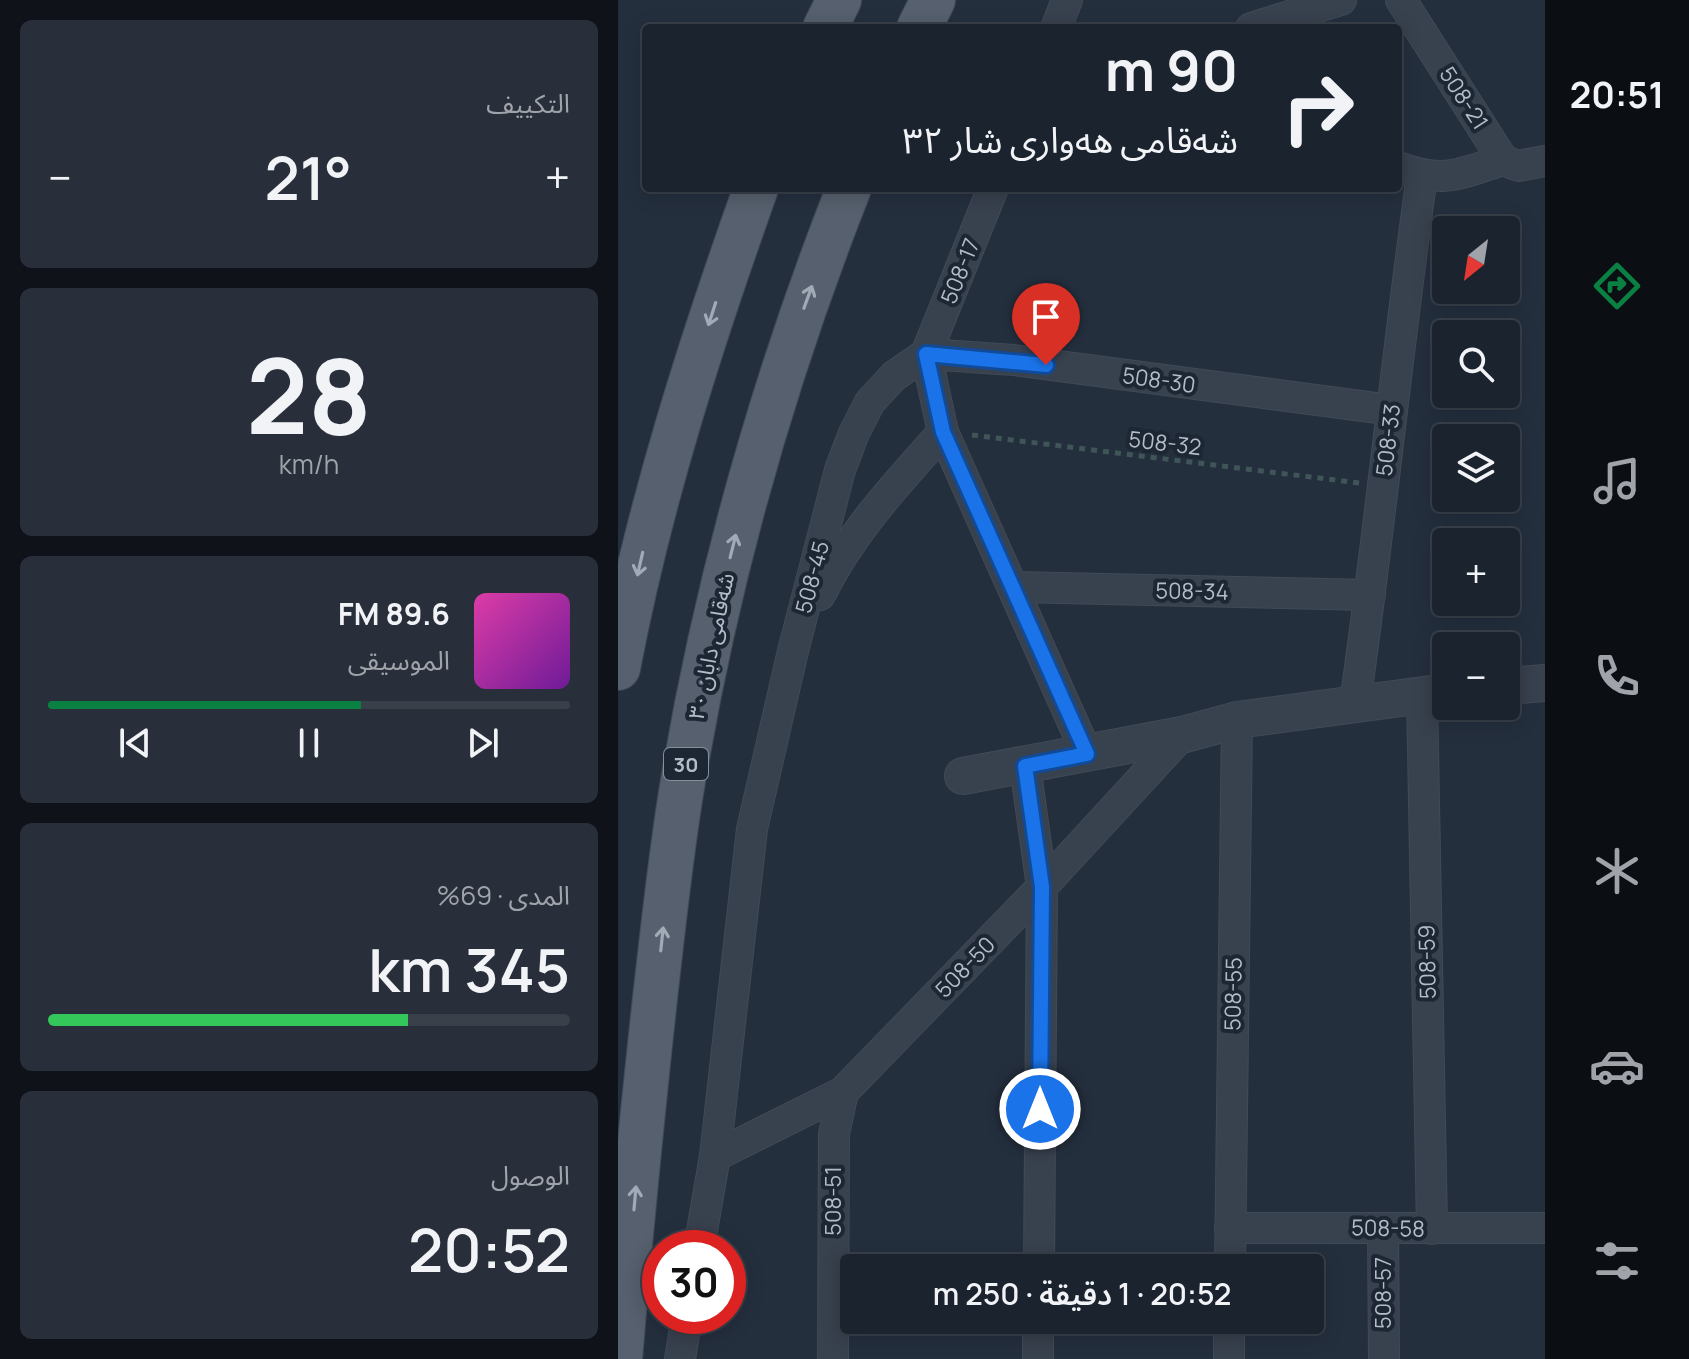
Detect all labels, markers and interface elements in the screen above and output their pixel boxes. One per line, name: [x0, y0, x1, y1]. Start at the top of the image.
text: 90 m: [1105, 31, 1238, 108]
icon: right: [1266, 56, 1370, 160]
street label: 508-21: [1433, 61, 1495, 135]
text: 20:51: [1570, 70, 1664, 119]
text: التكييف: [486, 85, 570, 121]
text: شەقامی هەواری شار ٣٢: [902, 115, 1238, 164]
text: 21°: [264, 136, 352, 218]
text: −: [48, 147, 72, 207]
text: +: [545, 147, 570, 207]
north arrow: [1432, 216, 1520, 304]
map controls: [1432, 216, 1520, 720]
street label: 508-17: [933, 234, 987, 308]
icon: directions: [1589, 258, 1645, 314]
pin: [1012, 283, 1080, 365]
one-way arrow: [801, 285, 816, 310]
icon: arrive: [1024, 295, 1068, 339]
one-way arrow: [703, 302, 718, 327]
button: search: [1432, 320, 1520, 408]
text: 28: [246, 323, 372, 465]
street label: 508-30: [1120, 360, 1198, 400]
street label: 508-33: [1369, 402, 1407, 478]
street label: 508-32: [1127, 424, 1203, 462]
button: layers: [1432, 424, 1520, 512]
text: km/h: [279, 446, 339, 482]
icon: music: [1589, 453, 1645, 509]
button: +: [1432, 528, 1520, 616]
one-way arrow: [726, 533, 741, 559]
street label: 508-45: [788, 537, 836, 617]
one-way arrow: [631, 551, 646, 576]
street label: شەقامی دابان ٣٠: [681, 570, 741, 722]
street label: 508-34: [1155, 575, 1229, 607]
text: 89.6 FM: [338, 593, 450, 634]
button: −: [1432, 632, 1520, 720]
text: الموسيقى: [348, 642, 450, 678]
icon: phone: [1589, 648, 1645, 704]
icon: previous: [113, 721, 157, 765]
icon: pause: [287, 721, 331, 765]
icon: next: [461, 721, 505, 765]
road number: 30: [664, 748, 708, 780]
icon: climate: [1589, 843, 1645, 899]
text: المدى · 69%: [437, 877, 570, 913]
street label: 508-59: [1411, 924, 1443, 1000]
one-way arrow: [655, 927, 670, 952]
text: 345 km: [368, 928, 570, 1010]
street label: 508-50: [928, 930, 1002, 1004]
street label: 508-55: [1217, 957, 1249, 1031]
icon: car: [1589, 1038, 1645, 1094]
position arrow: [998, 1067, 1082, 1151]
text: الوصول: [491, 1157, 570, 1193]
street label: 508-51: [818, 1166, 848, 1236]
one-way arrow: [627, 1185, 642, 1212]
text: 20:52: [408, 1208, 570, 1290]
street label: 508-58: [1351, 1212, 1425, 1244]
speed limit sign: 30: [642, 1230, 746, 1334]
icon: filters: [1589, 1233, 1645, 1289]
street label: 508-57: [1368, 1257, 1398, 1329]
text: 20:52 · 1 دقيقة · 250 m: [933, 1273, 1231, 1314]

